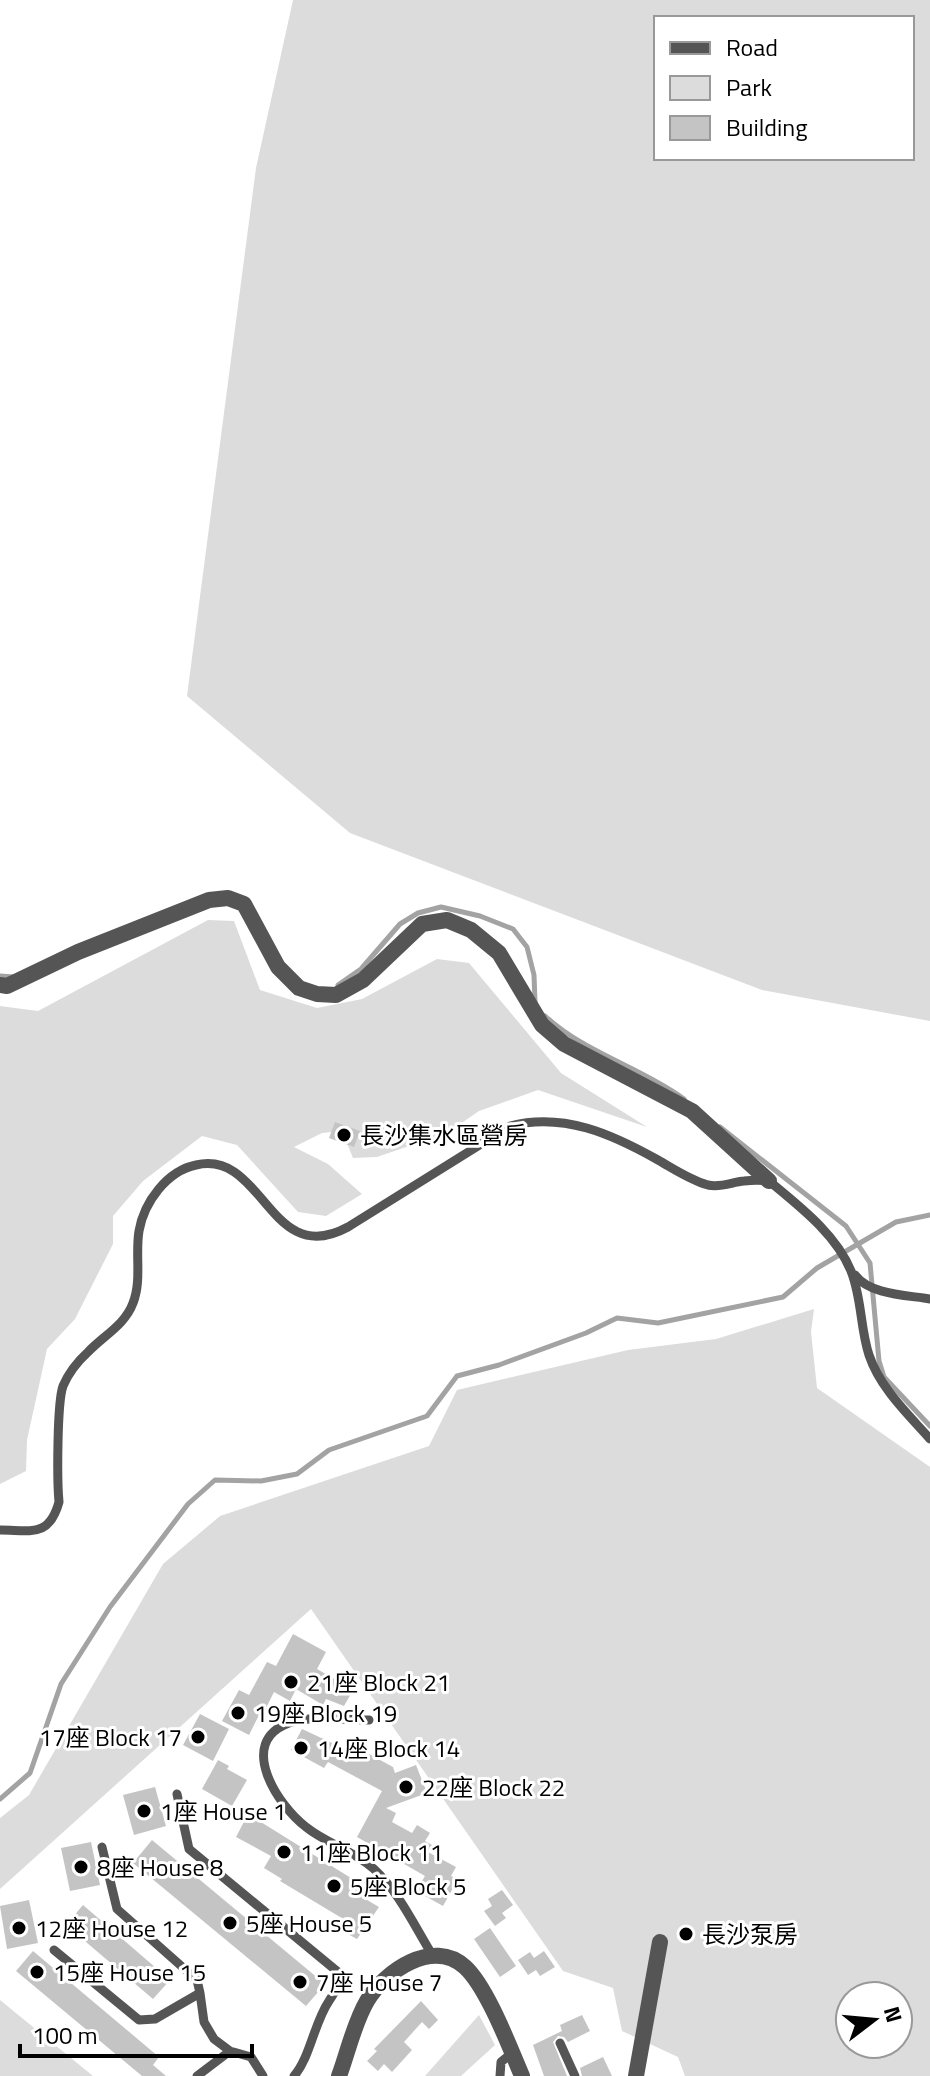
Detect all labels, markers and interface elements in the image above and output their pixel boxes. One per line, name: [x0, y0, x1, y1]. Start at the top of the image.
legend: [654, 16, 914, 160]
text: Road: [726, 29, 778, 65]
text: Park: [726, 69, 772, 105]
text: Building: [726, 109, 808, 145]
place label: 長沙集水區營房: [360, 1117, 528, 1153]
marker: 長沙集水區營房: [335, 1126, 353, 1144]
place label: 21座 Block 21: [307, 1664, 450, 1700]
marker: 21座 Block 21: [282, 1673, 300, 1691]
place label: 19座 Block 19: [254, 1695, 397, 1731]
marker: 19座 Block 19: [229, 1704, 247, 1722]
place label: 17座 Block 17: [39, 1719, 182, 1755]
marker: 17座 Block 17: [189, 1728, 207, 1746]
place label: 14座 Block 14: [317, 1730, 460, 1766]
marker: 14座 Block 14: [292, 1739, 310, 1757]
place label: 22座 Block 22: [422, 1769, 565, 1805]
marker: 22座 Block 22: [397, 1778, 415, 1796]
place label: 1座 House 1: [160, 1793, 286, 1829]
marker: 1座 House 1: [135, 1802, 153, 1820]
place label: 11座 Block 11: [300, 1834, 443, 1870]
marker: 11座 Block 11: [275, 1843, 293, 1861]
place label: 8座 House 8: [97, 1849, 223, 1885]
marker: 8座 House 8: [72, 1858, 90, 1876]
place label: 5座 Block 5: [350, 1868, 466, 1904]
marker: 5座 Block 5: [325, 1877, 343, 1895]
place label: 5座 House 5: [246, 1905, 372, 1941]
place label: 12座 House 12: [35, 1910, 188, 1946]
marker: 5座 House 5: [221, 1914, 239, 1932]
place label: 長沙泵房: [702, 1916, 798, 1952]
marker: 12座 House 12: [10, 1919, 28, 1937]
marker: 長沙泵房: [677, 1925, 695, 1943]
place label: 15座 House 15: [53, 1954, 206, 1990]
marker: 15座 House 15: [28, 1963, 46, 1981]
place label: 7座 House 7: [316, 1964, 442, 2000]
marker: 7座 House 7: [291, 1973, 309, 1991]
north arrow: [834, 1980, 914, 2060]
text: N: [875, 2002, 912, 2027]
scale bar: [20, 2008, 252, 2058]
text: 100 m: [32, 2017, 98, 2053]

